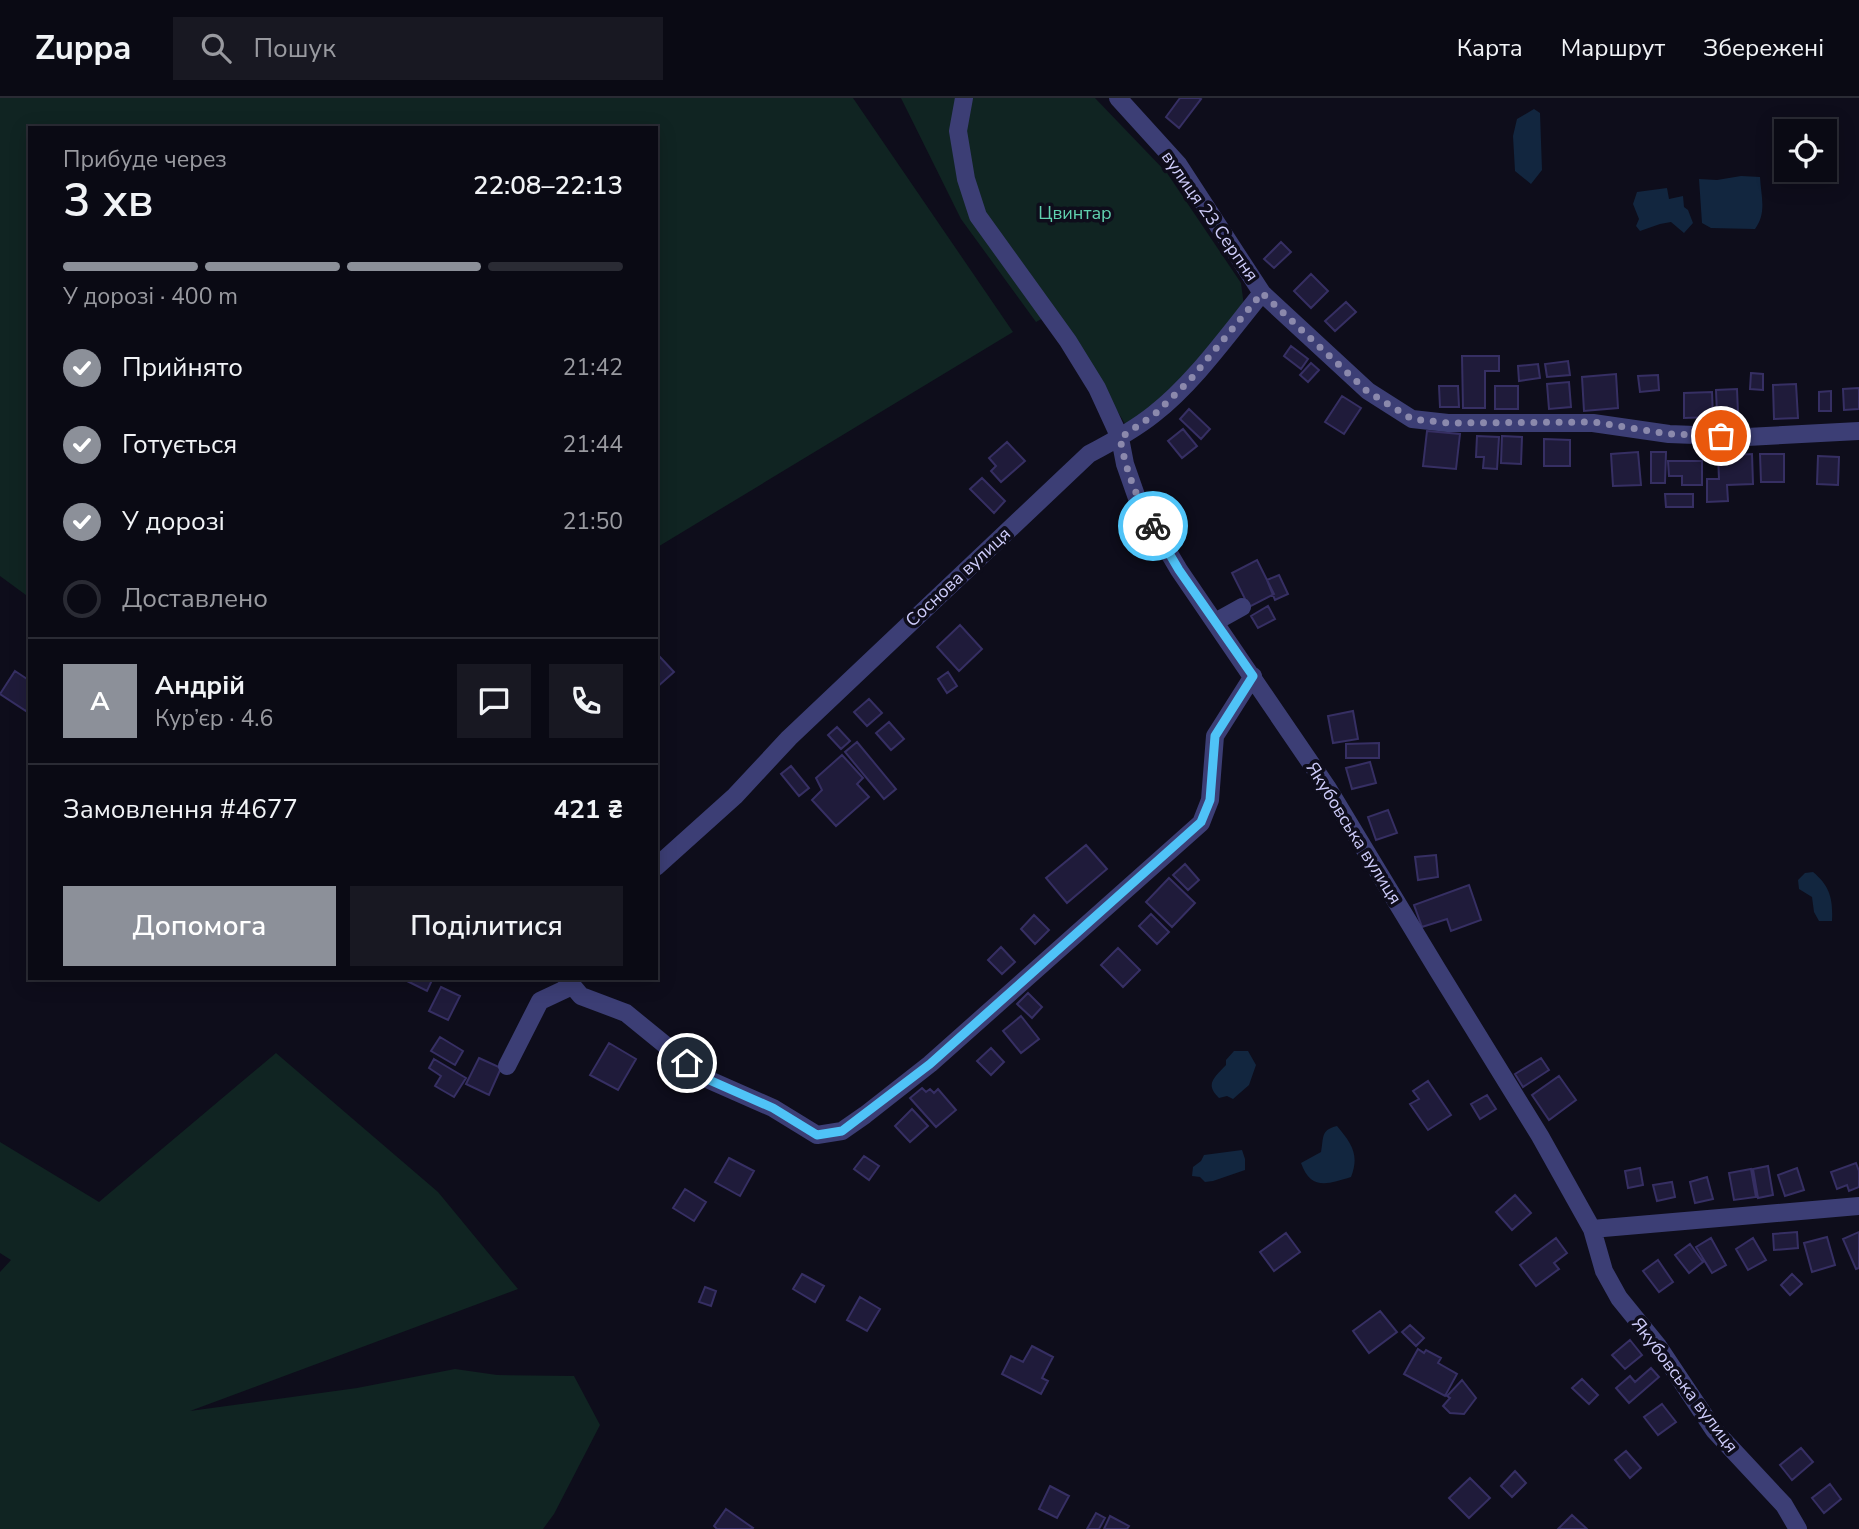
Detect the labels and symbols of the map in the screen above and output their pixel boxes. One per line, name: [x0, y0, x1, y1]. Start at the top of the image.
street label: вулиця 23 Серпня: [1156, 146, 1264, 286]
park label: Цвинтар: [1038, 201, 1112, 225]
pin: [1691, 406, 1751, 466]
courier: [1118, 491, 1188, 561]
street label: Соснова вулиця: [900, 522, 1016, 632]
street label: Якубовська вулиця: [1301, 757, 1407, 909]
pin: [657, 1033, 717, 1093]
street label: Якубовська вулиця: [1626, 1313, 1744, 1457]

